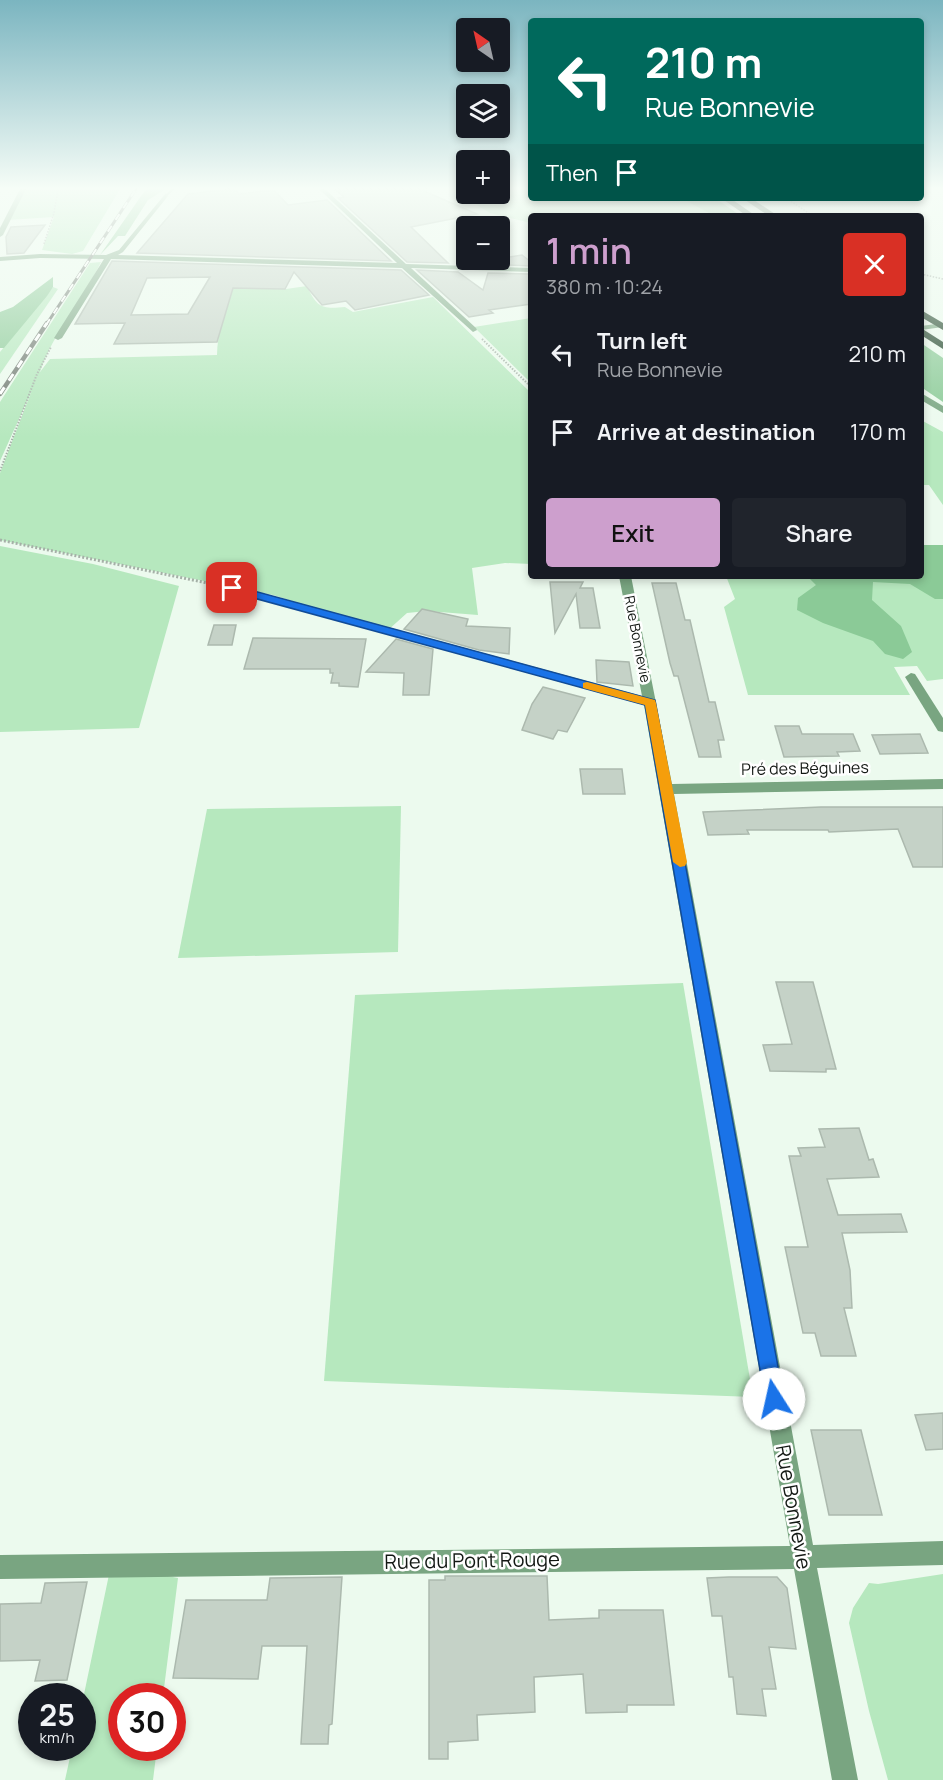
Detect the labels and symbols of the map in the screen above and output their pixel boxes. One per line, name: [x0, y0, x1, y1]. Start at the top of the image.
north arrow: [456, 18, 510, 72]
pin: [206, 562, 257, 613]
street label: Rue Bonnevie: [620, 594, 656, 684]
street label: Pré des Béguines: [741, 756, 869, 780]
position arrow: [742, 1367, 806, 1431]
street label: Rue Bonnevie: [770, 1443, 818, 1571]
street label: Rue du Pont Rouge: [384, 1545, 560, 1575]
speed limit sign: 30: [108, 1683, 186, 1761]

